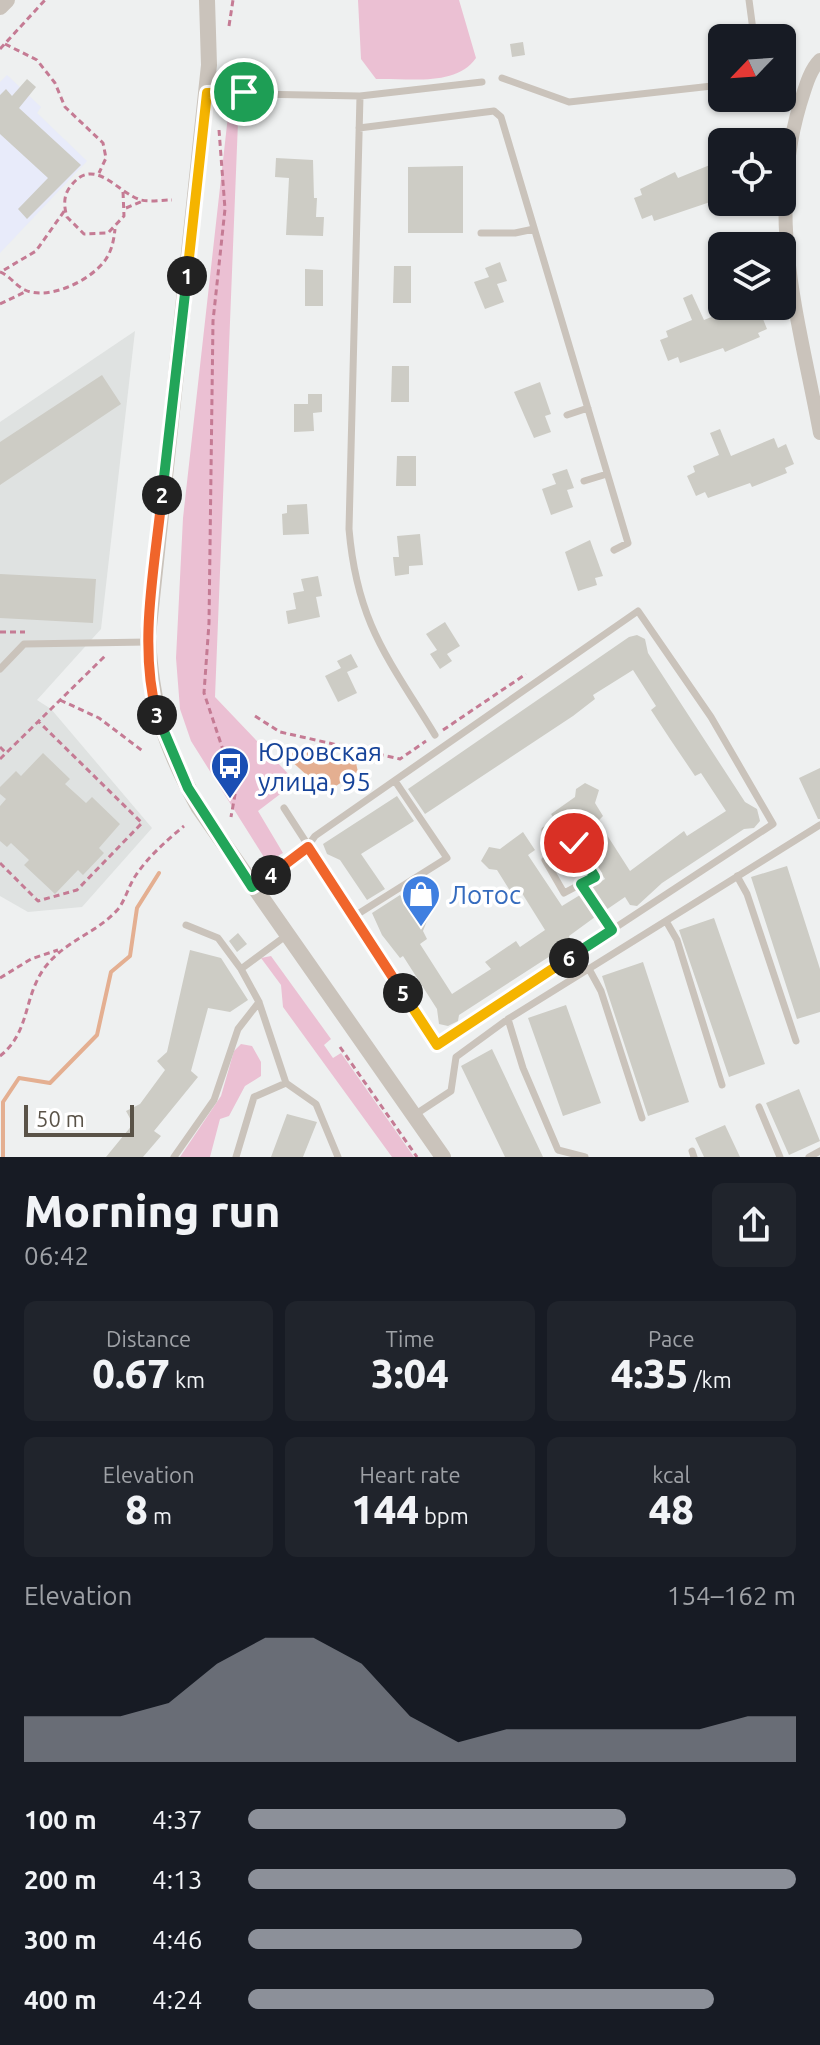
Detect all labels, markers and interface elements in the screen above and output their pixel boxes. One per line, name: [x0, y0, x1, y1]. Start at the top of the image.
north arrow: [708, 24, 796, 112]
map controls: [708, 24, 796, 320]
pin: [210, 58, 278, 126]
icon: arrive: [222, 70, 266, 114]
button: locate: [708, 128, 796, 216]
button: layers: [708, 232, 796, 320]
pin: 1: [167, 256, 207, 296]
text: 1: [181, 263, 193, 288]
pin: 2: [142, 475, 182, 515]
text: 2: [156, 482, 168, 507]
pin: 3: [137, 695, 177, 735]
text: 3: [151, 702, 163, 727]
place label: Юровская улица, 95: [258, 737, 382, 796]
bus stop icon: Юровская улица, 95: [209, 745, 251, 800]
pin: [540, 809, 608, 877]
icon: check: [552, 821, 596, 865]
pin: 4: [251, 855, 291, 895]
text: 4: [265, 862, 277, 887]
shop icon: Лотос: [400, 873, 442, 928]
place label: Лотос: [449, 880, 521, 909]
pin: 6: [549, 938, 589, 978]
text: 6: [563, 945, 575, 970]
pin: 5: [383, 973, 423, 1013]
text: 5: [397, 980, 409, 1005]
scale bar: [24, 1101, 134, 1137]
text: 50 m: [36, 1106, 85, 1131]
button: share: [712, 1183, 796, 1267]
text: Morning run: [24, 1186, 280, 1235]
text: 06:42: [24, 1241, 89, 1270]
text: Distance: [106, 1326, 191, 1351]
text: Time: [385, 1326, 435, 1351]
text: Pace: [648, 1326, 695, 1351]
text: 0.67: [92, 1351, 170, 1396]
text: 3:04: [371, 1351, 449, 1396]
text: 4:35: [611, 1351, 688, 1396]
text: km: [170, 1367, 205, 1392]
text: /km: [688, 1367, 732, 1392]
text: Elevation: [103, 1462, 195, 1487]
text: Heart rate: [359, 1462, 461, 1487]
text: kcal: [652, 1462, 690, 1487]
text: 8: [125, 1487, 148, 1532]
text: 144: [351, 1487, 419, 1532]
text: 48: [649, 1487, 694, 1532]
text: m: [148, 1503, 172, 1528]
text: bpm: [419, 1503, 469, 1528]
text: Elevation: [24, 1581, 132, 1610]
text: 154–162 m: [667, 1581, 796, 1610]
text: 100 m: [24, 1805, 97, 1834]
text: 4:37: [152, 1805, 202, 1834]
text: 200 m: [24, 1865, 97, 1894]
text: 4:13: [152, 1865, 202, 1894]
text: 300 m: [24, 1925, 97, 1954]
text: 4:46: [152, 1925, 202, 1954]
text: 400 m: [24, 1985, 97, 2014]
text: 4:24: [152, 1985, 202, 2014]

